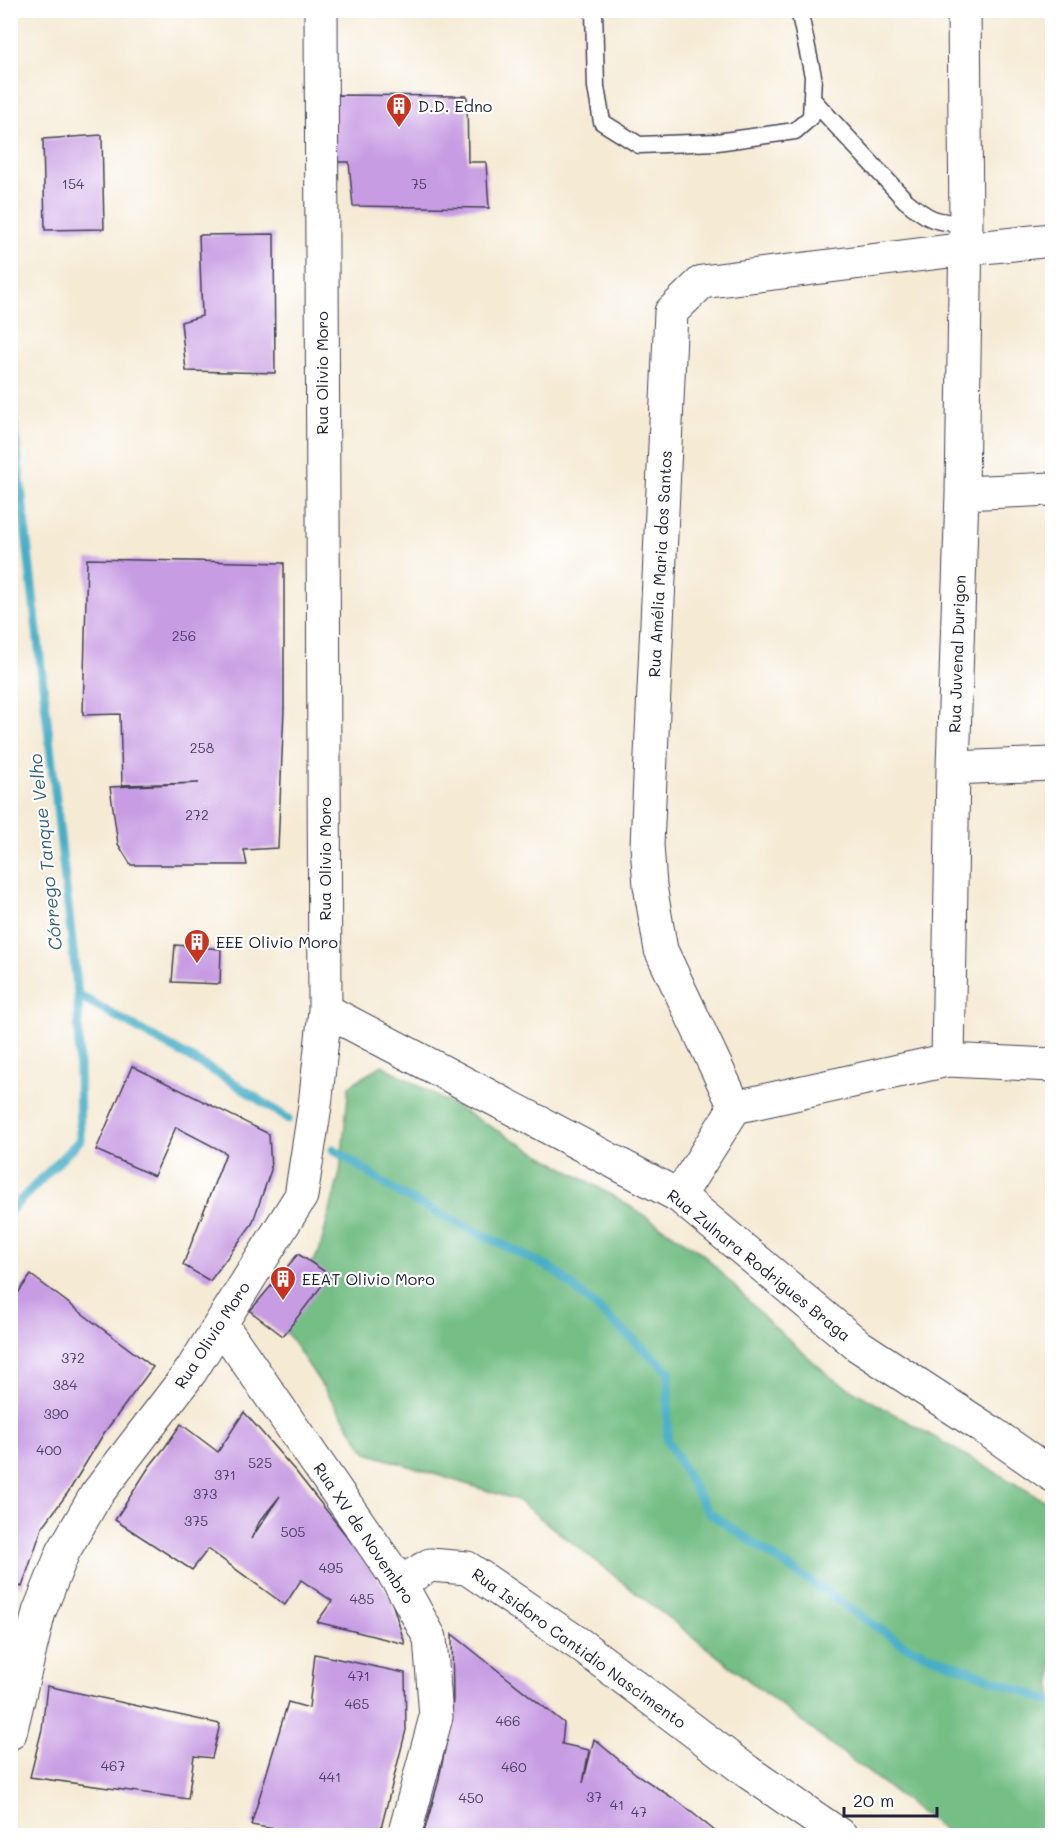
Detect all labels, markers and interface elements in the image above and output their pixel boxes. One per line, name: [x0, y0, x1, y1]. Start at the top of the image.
building icon: D.D. Edno: [384, 91, 414, 129]
place label: D.D. Edno: [418, 95, 492, 116]
house number: 154: [62, 174, 85, 193]
house number: 75: [411, 174, 427, 193]
street label: Rua Olivio Moro: [311, 311, 332, 435]
street label: Rua Amélia Maria dos Santos: [643, 450, 676, 678]
street label: Rua Juvenal Durigon: [943, 575, 970, 733]
house number: 256: [172, 626, 196, 645]
house number: 258: [190, 738, 214, 757]
water label: Córrego Tanque Velho: [23, 752, 67, 952]
street label: Rua Olivio Moro: [314, 797, 335, 921]
house number: 272: [185, 805, 209, 824]
building icon: EEE Olivio Moro: [182, 927, 212, 965]
place label: EEE Olivio Moro: [216, 931, 338, 952]
street label: Rua Zulnara Rodrigues Braga: [663, 1184, 855, 1345]
building icon: EEAT Olivio Moro: [268, 1264, 298, 1302]
place label: EEAT Olivio Moro: [302, 1268, 435, 1289]
street label: Rua Olivio Moro: [169, 1277, 254, 1392]
house number: 372: [61, 1348, 85, 1367]
house number: 384: [53, 1375, 78, 1394]
house number: 390: [43, 1404, 69, 1423]
house number: 400: [36, 1440, 62, 1459]
house number: 525: [248, 1453, 272, 1472]
street label: Rua XV de Novembro: [309, 1458, 419, 1607]
house number: 371: [214, 1465, 236, 1484]
house number: 373: [193, 1484, 217, 1503]
house number: 375: [184, 1511, 208, 1530]
house number: 505: [281, 1522, 305, 1541]
house number: 495: [319, 1558, 343, 1577]
street label: Rua Isidoro Cantidio Nascimento: [468, 1563, 691, 1732]
house number: 485: [350, 1589, 374, 1608]
house number: 471: [348, 1666, 370, 1685]
house number: 465: [345, 1694, 369, 1713]
house number: 466: [495, 1711, 521, 1730]
house number: 467: [101, 1756, 125, 1775]
house number: 460: [501, 1757, 527, 1776]
house number: 441: [319, 1767, 341, 1786]
scale bar: [844, 1780, 937, 1818]
house number: 37: [586, 1787, 602, 1806]
house number: 450: [458, 1788, 484, 1807]
text: 20 m: [853, 1788, 894, 1812]
house number: 41: [610, 1795, 624, 1814]
house number: 47: [631, 1802, 647, 1821]

